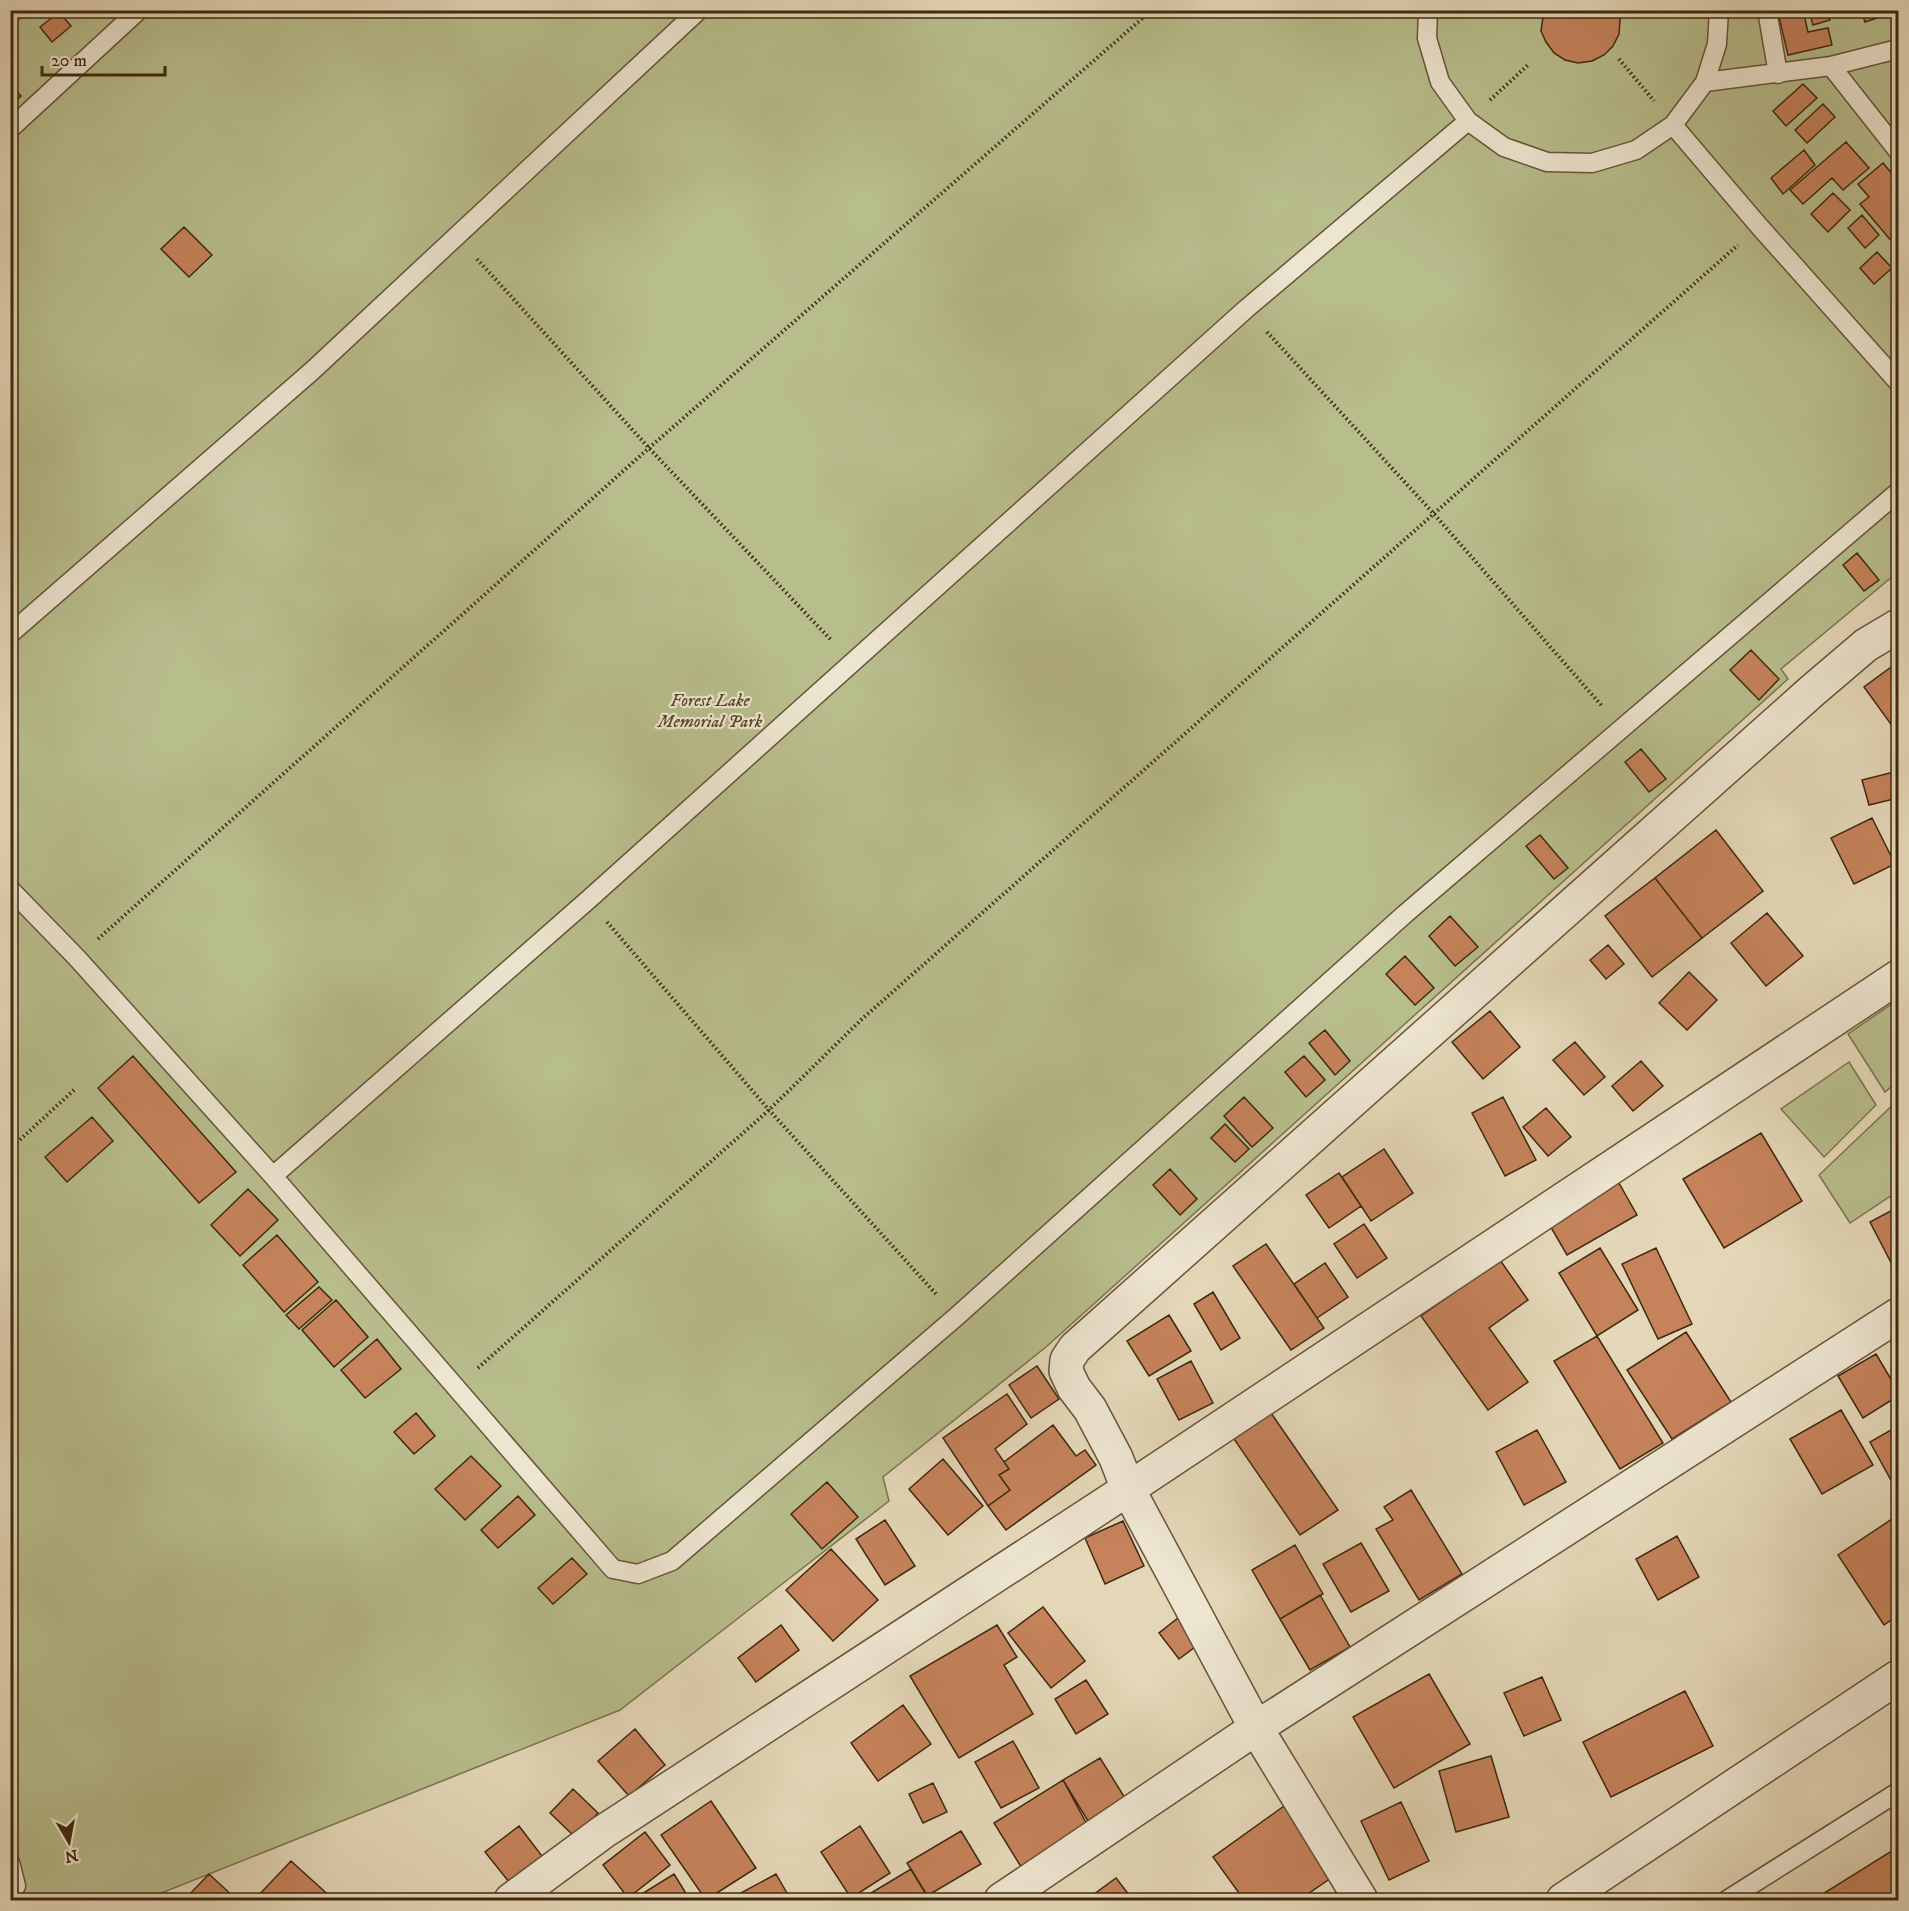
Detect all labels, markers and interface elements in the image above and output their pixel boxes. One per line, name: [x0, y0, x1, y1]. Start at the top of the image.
scale bar: [42, 39, 165, 77]
text: 20 m: [51, 50, 87, 72]
park label: Forest Lake Memorial Park: [656, 690, 763, 733]
north arrow: [39, 1812, 99, 1872]
text: N: [63, 1845, 80, 1867]

